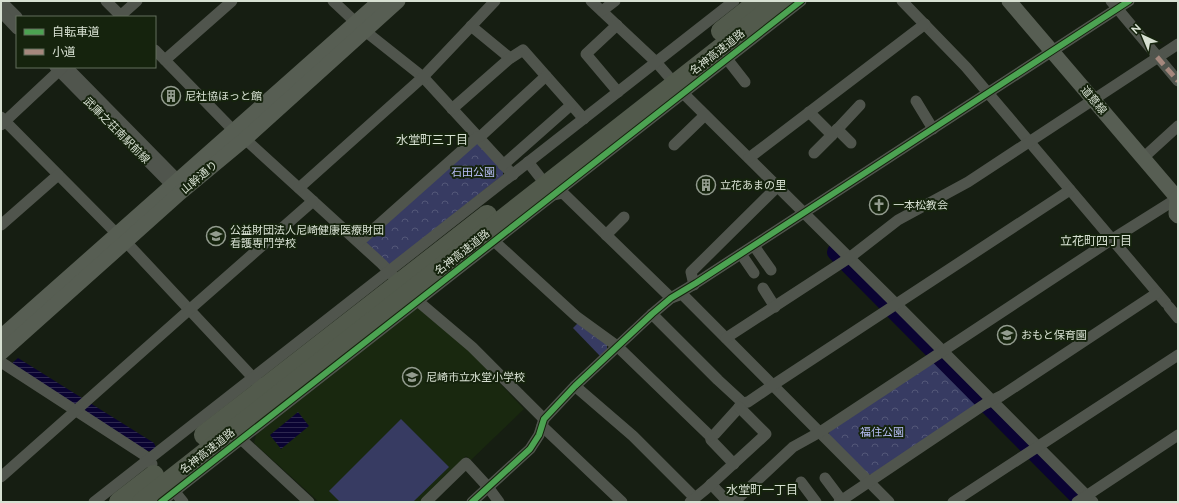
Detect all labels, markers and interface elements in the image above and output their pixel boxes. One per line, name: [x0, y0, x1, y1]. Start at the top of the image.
legend: [16, 16, 156, 68]
north arrow: [1123, 16, 1163, 56]
text: N: [1129, 22, 1144, 37]
text: 自転車道: [52, 25, 100, 39]
street label: 名神高速道路: [687, 27, 747, 78]
text: 小道: [52, 45, 76, 59]
street label: 道意線: [1078, 84, 1109, 117]
building icon: 尼社協ほっと館: [160, 85, 182, 107]
place label: 尼社協ほっと館: [185, 90, 262, 103]
street label: 武庫之荘南駅前線: [81, 95, 152, 166]
district label: 水堂町三丁目: [396, 133, 468, 147]
street label: 山幹通り: [178, 158, 220, 197]
park label: 石田公園: [451, 166, 495, 179]
building icon: 立花あまの里: [695, 174, 717, 196]
place label: 立花あまの里: [720, 179, 786, 192]
church icon: 一本松教会: [868, 194, 890, 216]
place label: 一本松教会: [893, 199, 948, 212]
place label: 公益財団法人尼崎健康医療財団 看護専門学校: [230, 224, 384, 250]
school or university icon: 公益財団法人尼崎健康医療財団 看護専門学校: [205, 225, 227, 247]
street label: 名神高速道路: [432, 227, 492, 278]
district label: 立花町四丁目: [1060, 234, 1132, 248]
school or university icon: おもと保育園: [996, 324, 1018, 346]
place label: おもと保育園: [1021, 329, 1087, 342]
school or university icon: 尼崎市立水堂小学校: [401, 366, 423, 388]
place label: 尼崎市立水堂小学校: [426, 371, 525, 384]
street label: 名神高速道路: [177, 426, 237, 477]
park label: 福住公園: [860, 426, 904, 439]
district label: 水堂町一丁目: [726, 483, 798, 497]

